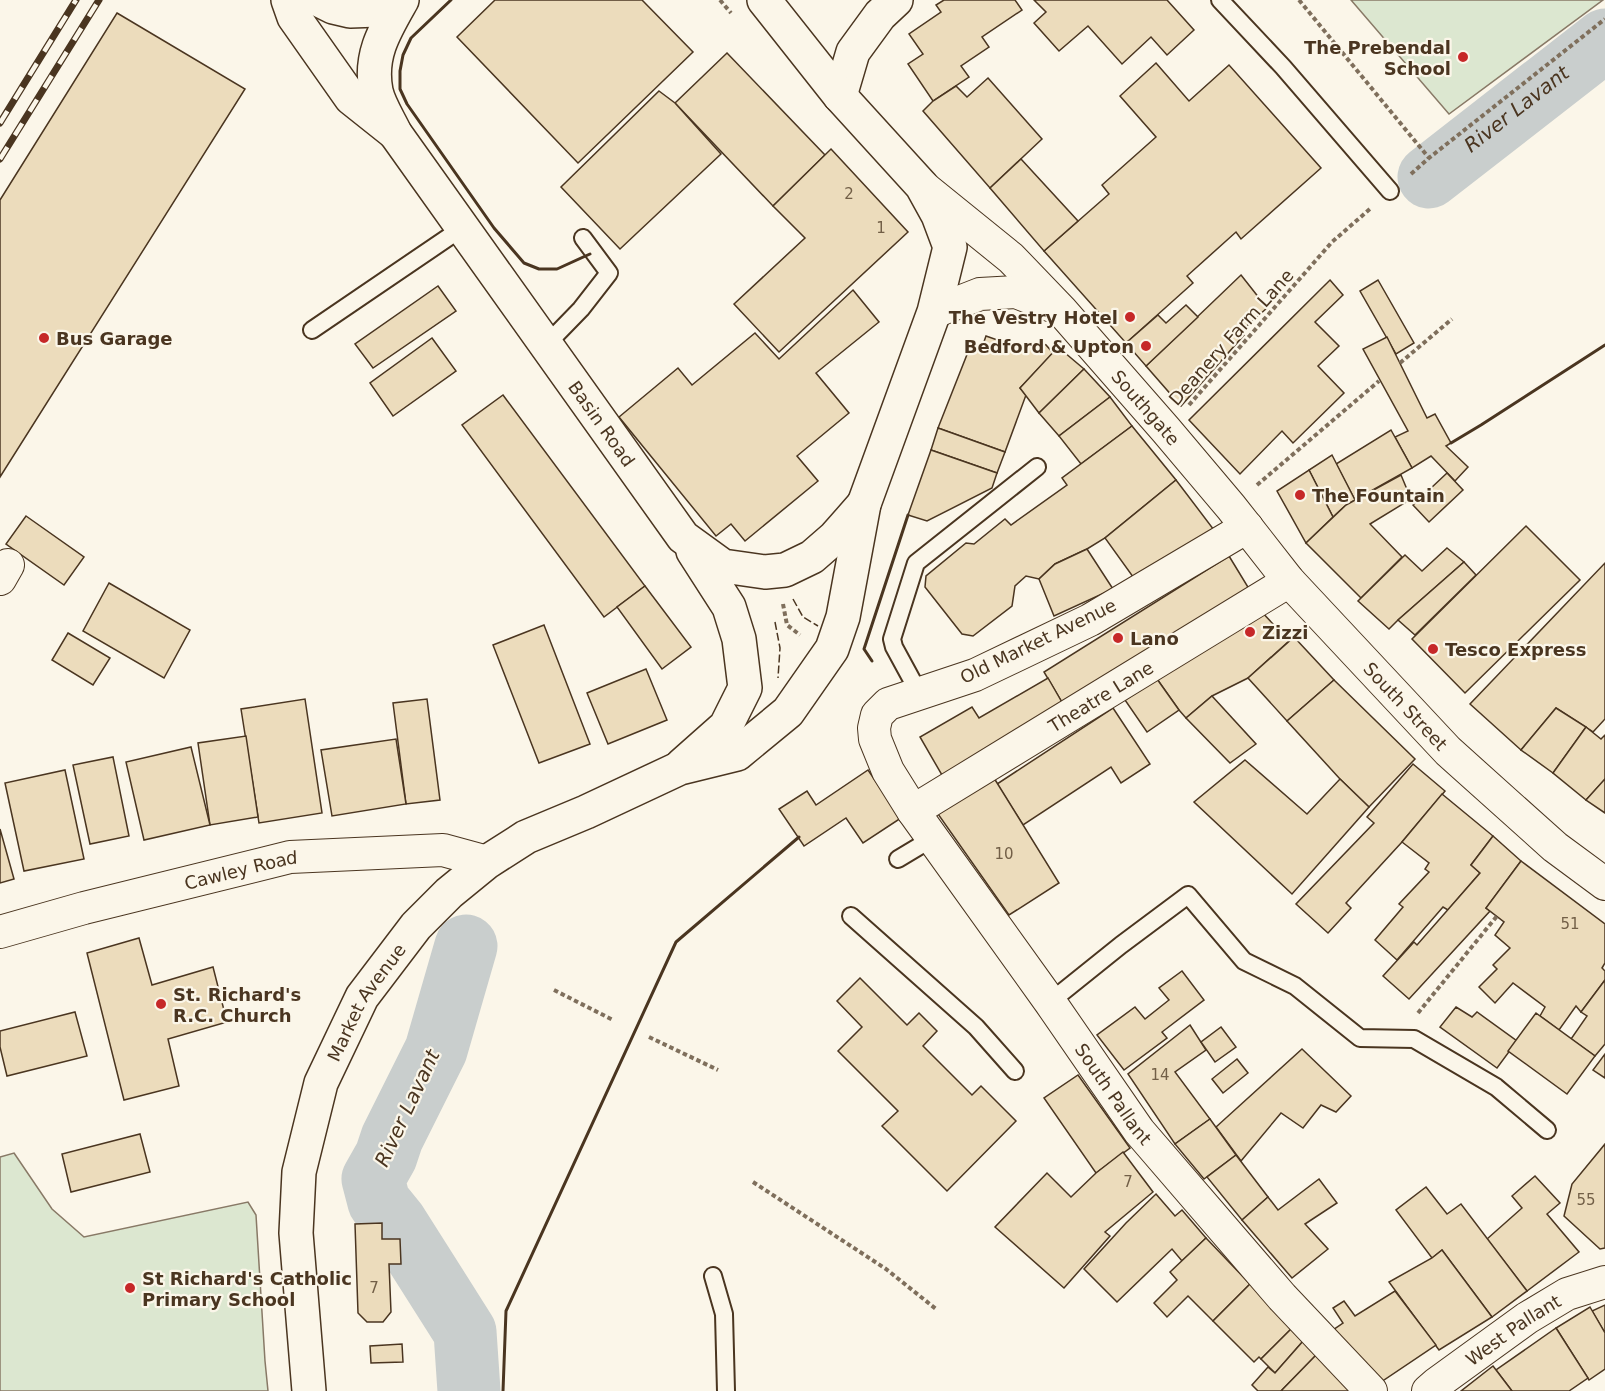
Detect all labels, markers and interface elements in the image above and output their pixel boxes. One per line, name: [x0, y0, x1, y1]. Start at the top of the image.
place label: The Prebendal School: [1304, 37, 1451, 79]
marker: The Prebendal School: [1456, 50, 1470, 64]
water label: River Lavant: [1459, 60, 1575, 157]
house number: 2: [844, 185, 854, 203]
house number: 1: [876, 219, 886, 237]
street label: Deanery Farm Lane: [1164, 265, 1298, 409]
place label: The Vestry Hotel: [949, 307, 1118, 328]
marker: The Vestry Hotel: [1123, 310, 1137, 324]
place label: Bus Garage: [56, 328, 173, 349]
marker: Bus Garage: [37, 331, 51, 345]
place label: Bedford & Upton: [964, 336, 1134, 357]
marker: Bedford & Upton: [1139, 339, 1153, 353]
street label: Southgate: [1108, 365, 1185, 449]
street label: Basin Road: [564, 377, 640, 470]
place label: The Fountain: [1312, 485, 1445, 506]
marker: The Fountain: [1293, 488, 1307, 502]
street label: Old Market Avenue: [957, 594, 1119, 688]
place label: Zizzi: [1262, 622, 1308, 643]
marker: Zizzi: [1243, 625, 1257, 639]
place label: Lano: [1130, 628, 1179, 649]
marker: Lano: [1111, 631, 1125, 645]
place label: Tesco Express: [1445, 639, 1586, 660]
marker: Tesco Express: [1426, 642, 1440, 656]
street label: Theatre Lane: [1044, 656, 1157, 737]
street label: South Street: [1360, 658, 1452, 754]
house number: 10: [994, 845, 1014, 863]
street label: Cawley Road: [182, 846, 298, 893]
house number: 51: [1560, 915, 1580, 933]
street label: Market Avenue: [322, 939, 410, 1065]
place label: St. Richard's R.C. Church: [173, 984, 301, 1026]
marker: St. Richard's R.C. Church: [154, 997, 168, 1011]
street label: South Pallant: [1071, 1039, 1156, 1149]
water label: River Lavant: [369, 1045, 445, 1170]
house number: 14: [1150, 1066, 1170, 1084]
house number: 7: [1123, 1173, 1133, 1191]
house number: 55: [1576, 1191, 1596, 1209]
place label: St Richard's Catholic Primary School: [142, 1268, 352, 1310]
house number: 7: [369, 1279, 379, 1297]
marker: St Richard's Catholic Primary School: [123, 1281, 137, 1295]
street label: West Pallant: [1461, 1290, 1564, 1370]

